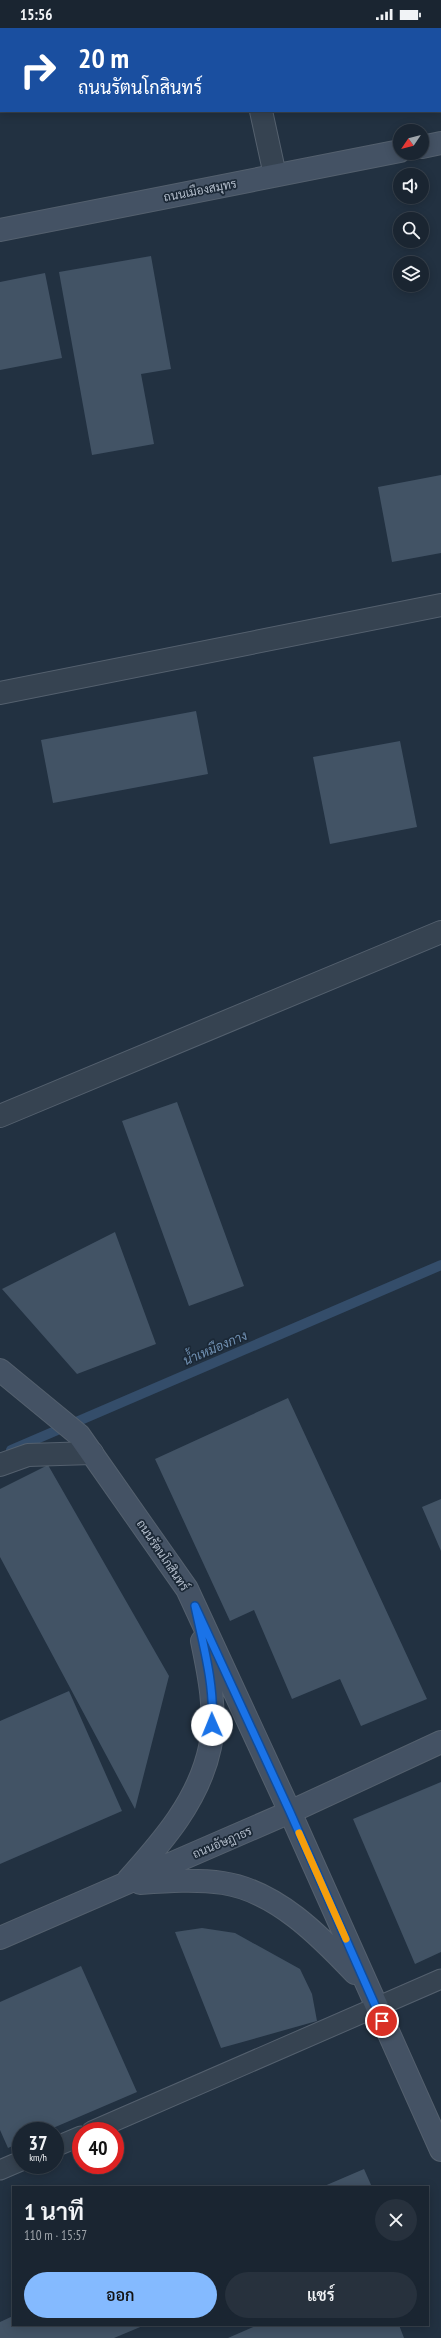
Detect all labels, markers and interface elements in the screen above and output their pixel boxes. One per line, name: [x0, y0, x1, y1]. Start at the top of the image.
text: 15:56: [20, 5, 52, 24]
text: 20 m: [78, 39, 129, 76]
icon: right: [12, 44, 64, 96]
text: ถนนรัตนโกสินทร์: [78, 76, 202, 99]
north arrow: [393, 124, 429, 160]
map controls: [393, 124, 429, 292]
button: sound: [393, 168, 429, 204]
street label: ถนนเมืองสมุทร: [162, 176, 238, 206]
button: search: [393, 212, 429, 248]
button: layers: [393, 256, 429, 292]
water label: น้ำเหมืองกาง: [179, 1323, 250, 1369]
street label: ถนนรัตนโกสินทร์: [134, 1516, 192, 1594]
position arrow: [191, 1704, 233, 1746]
street label: ถนนอัษฎาธร: [190, 1823, 254, 1862]
pin: [365, 2004, 399, 2038]
icon: arrive: [371, 2010, 393, 2032]
speed limit sign: 40: [72, 2122, 124, 2174]
text: 37: [28, 2130, 48, 2156]
text: km/h: [29, 2151, 47, 2164]
text: 1 นาที: [24, 2196, 84, 2227]
button: close: [375, 2199, 417, 2241]
text: 110 m · 15:57: [24, 2227, 87, 2244]
button: ออก: [24, 2272, 217, 2318]
button: แชร์: [225, 2272, 417, 2318]

